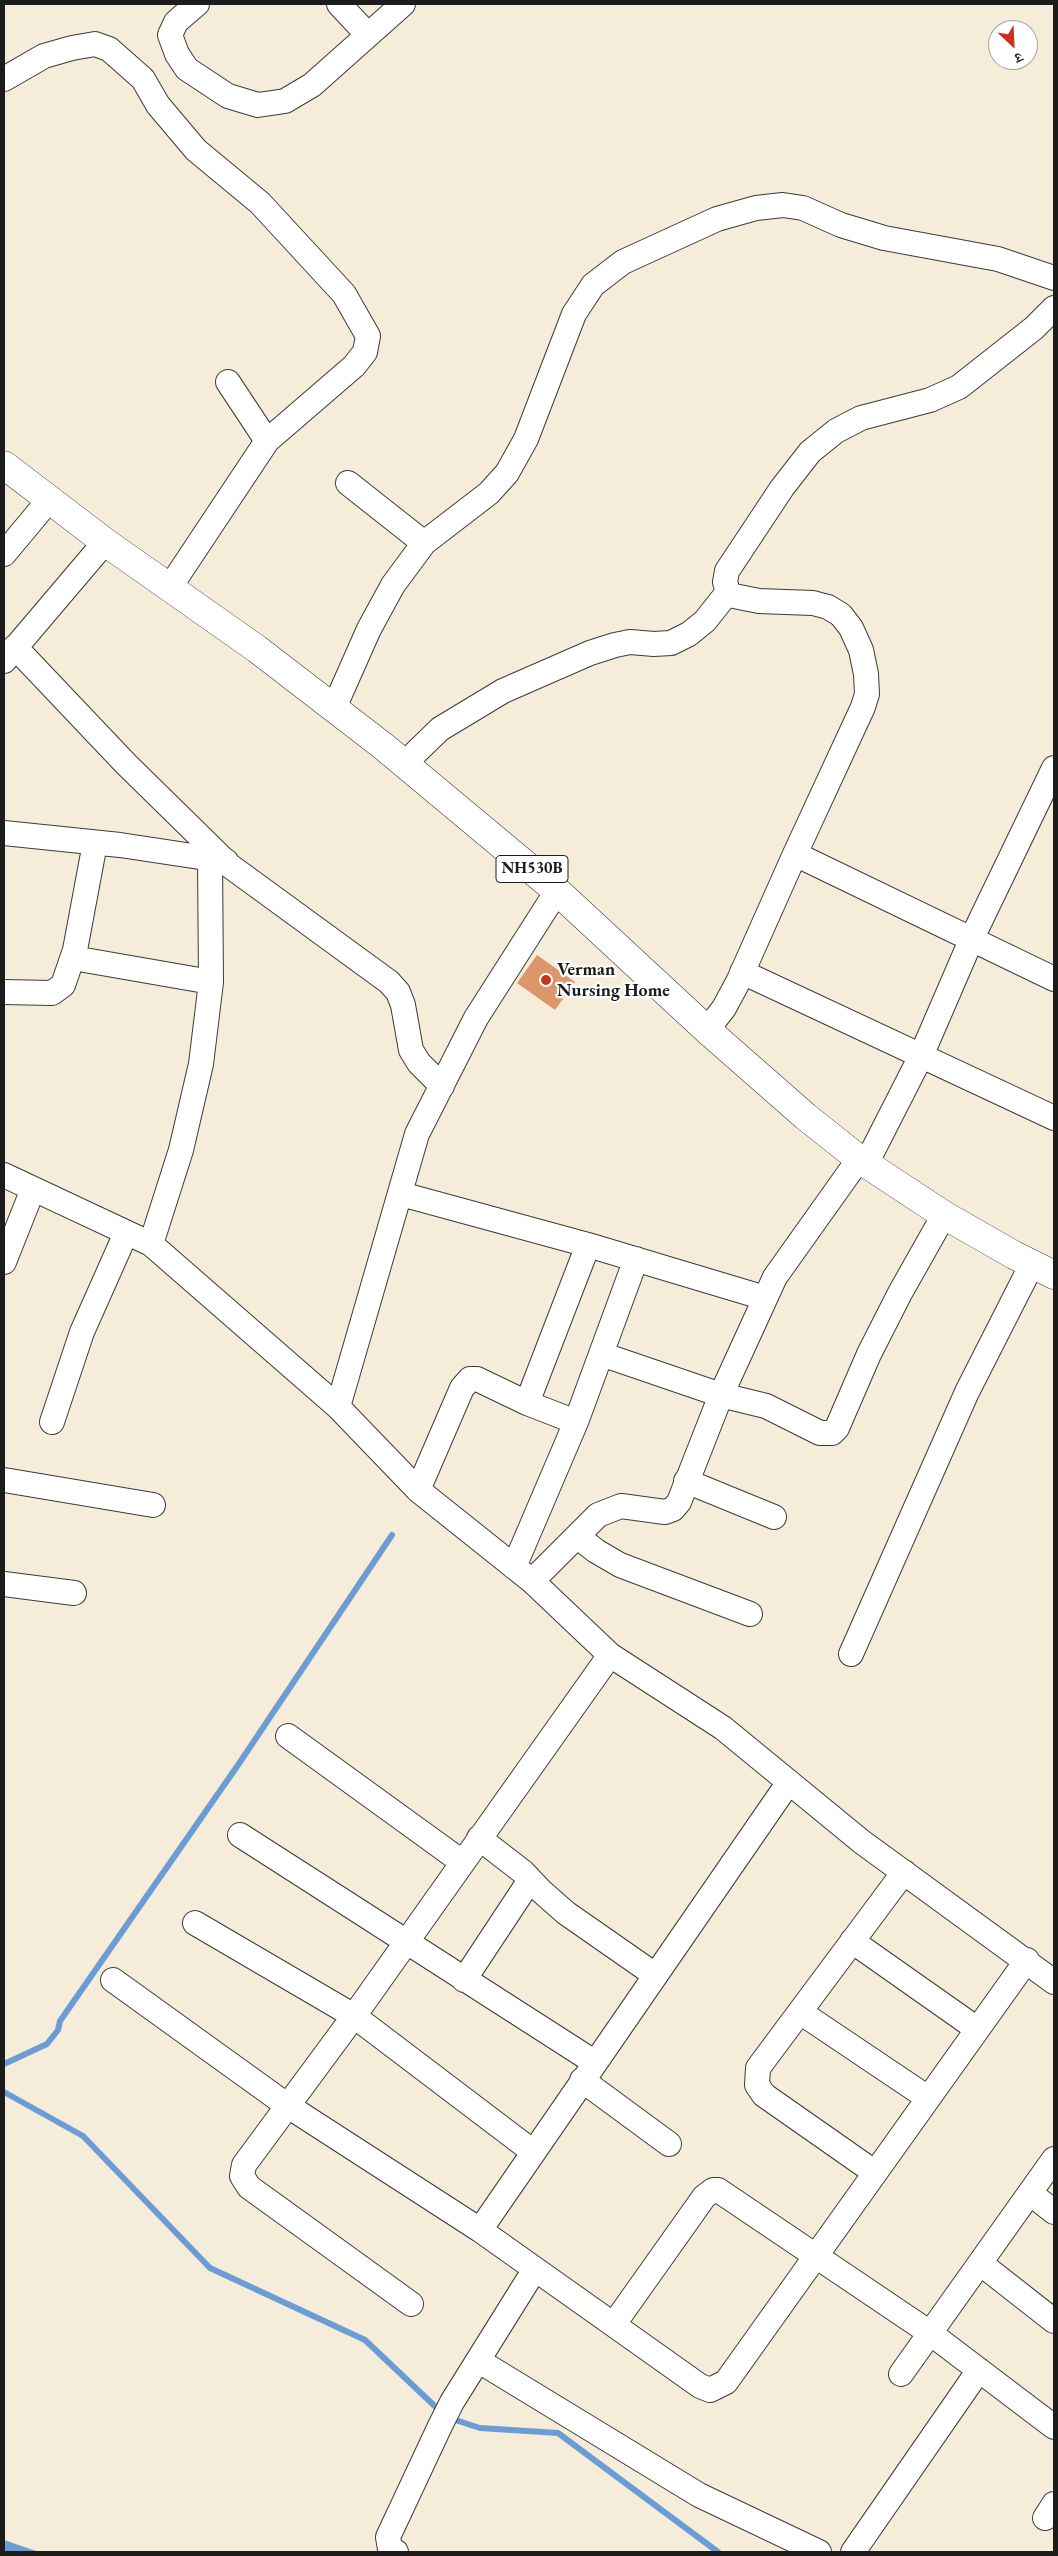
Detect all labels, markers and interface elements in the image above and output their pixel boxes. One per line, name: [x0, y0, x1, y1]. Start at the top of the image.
north arrow: [988, 20, 1038, 70]
text: उ: [1012, 48, 1026, 67]
road number: NH530B: [496, 856, 568, 882]
place label: Verman Nursing Home: [557, 959, 670, 1002]
marker: Verman Nursing Home: [539, 973, 553, 987]

